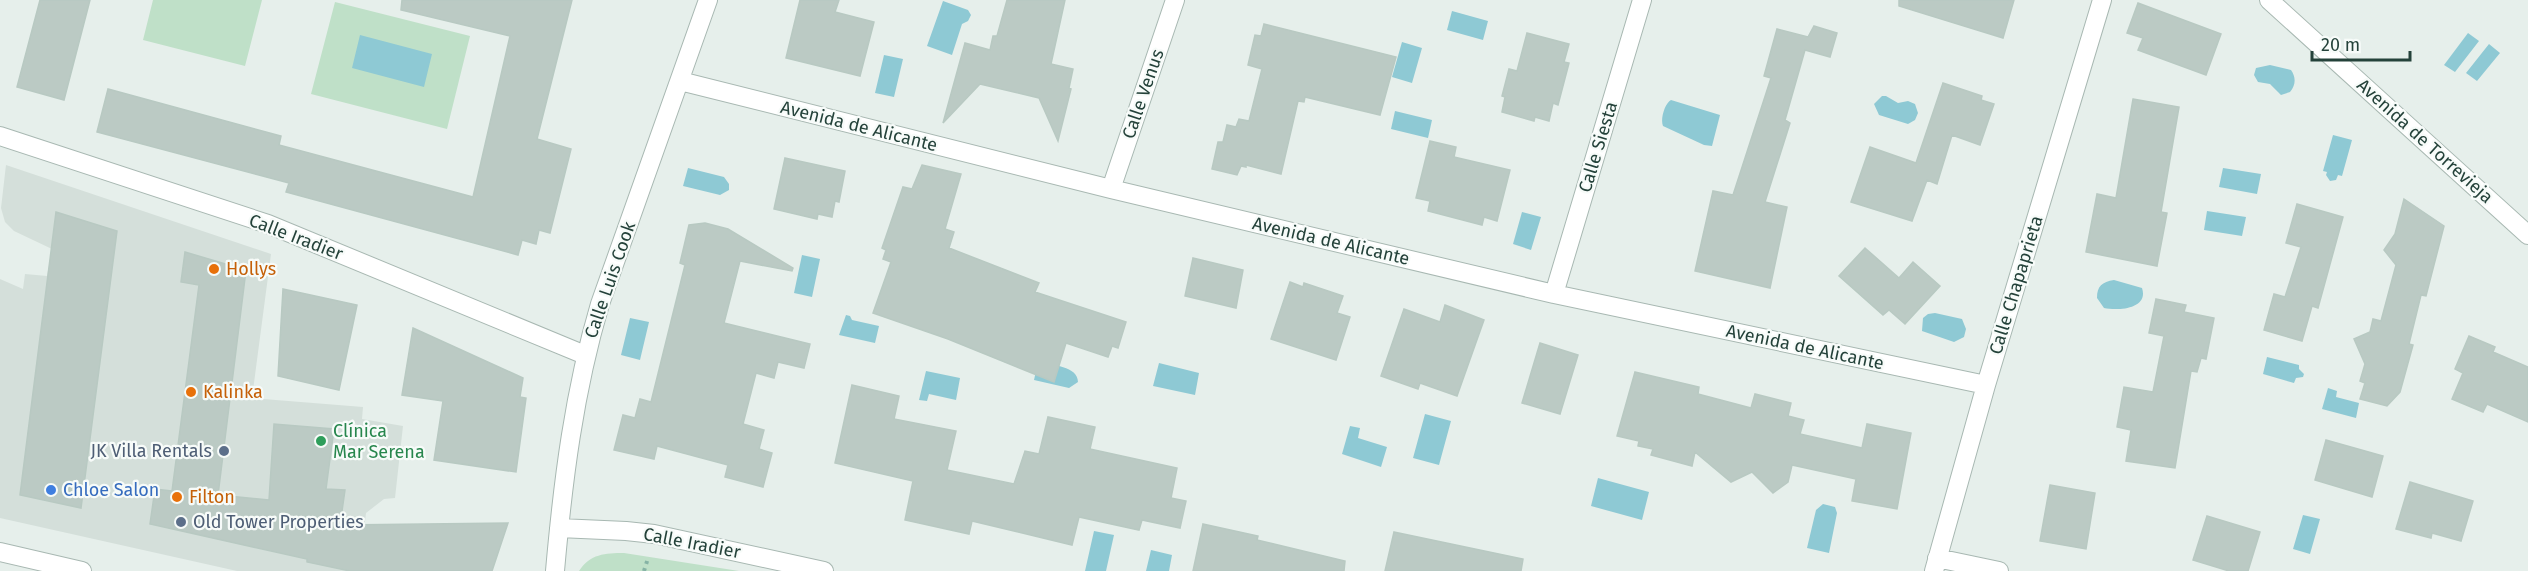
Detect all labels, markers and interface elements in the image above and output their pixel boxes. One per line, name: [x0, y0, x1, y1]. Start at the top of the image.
scale bar: [2312, 24, 2410, 62]
text: 20 m: [2321, 34, 2360, 56]
street label: Calle Venus: [1117, 46, 1169, 142]
street label: Avenida de Torrevieja: [2352, 74, 2498, 208]
street label: Avenida de Alicante: [778, 96, 940, 156]
street label: Calle Siesta: [1574, 99, 1622, 195]
street label: Calle Iradier: [246, 209, 346, 265]
street label: Avenida de Alicante: [1250, 212, 1412, 270]
street label: Calle Chapaprieta: [1984, 213, 2048, 357]
street label: Calle Luis Cook: [580, 218, 641, 341]
place label: Hollys: [226, 258, 276, 280]
marker: Hollys: [207, 262, 221, 276]
street label: Avenida de Alicante: [1724, 320, 1886, 374]
place label: Kalinka: [203, 381, 263, 403]
marker: Kalinka: [184, 385, 198, 399]
place label: Clínica Mar Serena: [333, 420, 425, 463]
marker: Clínica Mar Serena: [314, 434, 328, 448]
place label: JK Villa Rentals: [90, 440, 212, 462]
marker: JK Villa Rentals: [217, 444, 231, 458]
place label: Chloe Salon: [63, 479, 159, 501]
marker: Chloe Salon: [44, 483, 58, 497]
place label: Filton: [189, 486, 235, 508]
marker: Filton: [170, 490, 184, 504]
place label: Old Tower Properties: [193, 511, 364, 533]
marker: Old Tower Properties: [174, 515, 188, 529]
street label: Calle Iradier: [642, 523, 743, 563]

